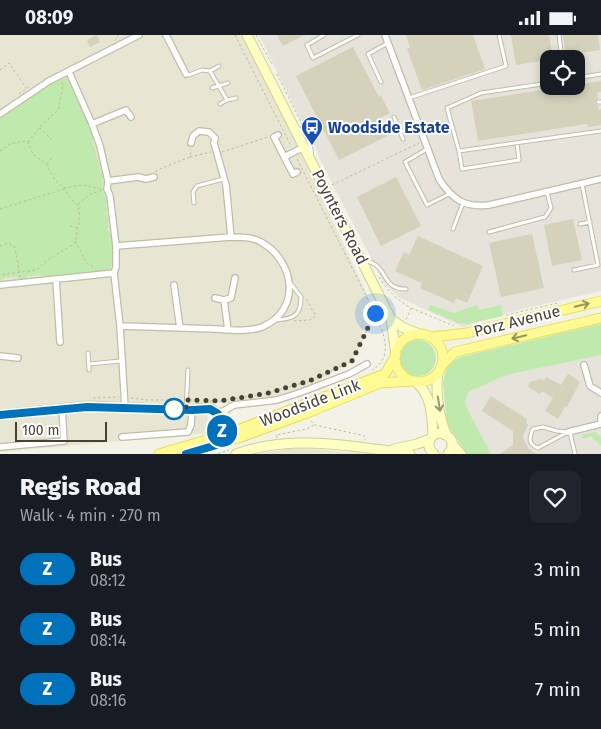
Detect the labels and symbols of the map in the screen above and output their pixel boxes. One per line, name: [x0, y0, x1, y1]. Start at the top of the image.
bus stop icon: Woodside Estate: [300, 115, 324, 146]
place label: Woodside Estate: [328, 118, 450, 137]
street label: Poynters Road: [308, 166, 372, 268]
one-way arrow: [574, 300, 590, 309]
your location: [363, 301, 388, 326]
street label: Porz Avenue: [472, 301, 562, 341]
one-way arrow: [512, 333, 528, 342]
street label: Woodside Link: [257, 375, 364, 431]
one-way arrow: [435, 396, 445, 412]
unlabelled marker: [163, 398, 185, 420]
line badge: Z: [206, 415, 238, 447]
scale bar: [15, 419, 108, 442]

